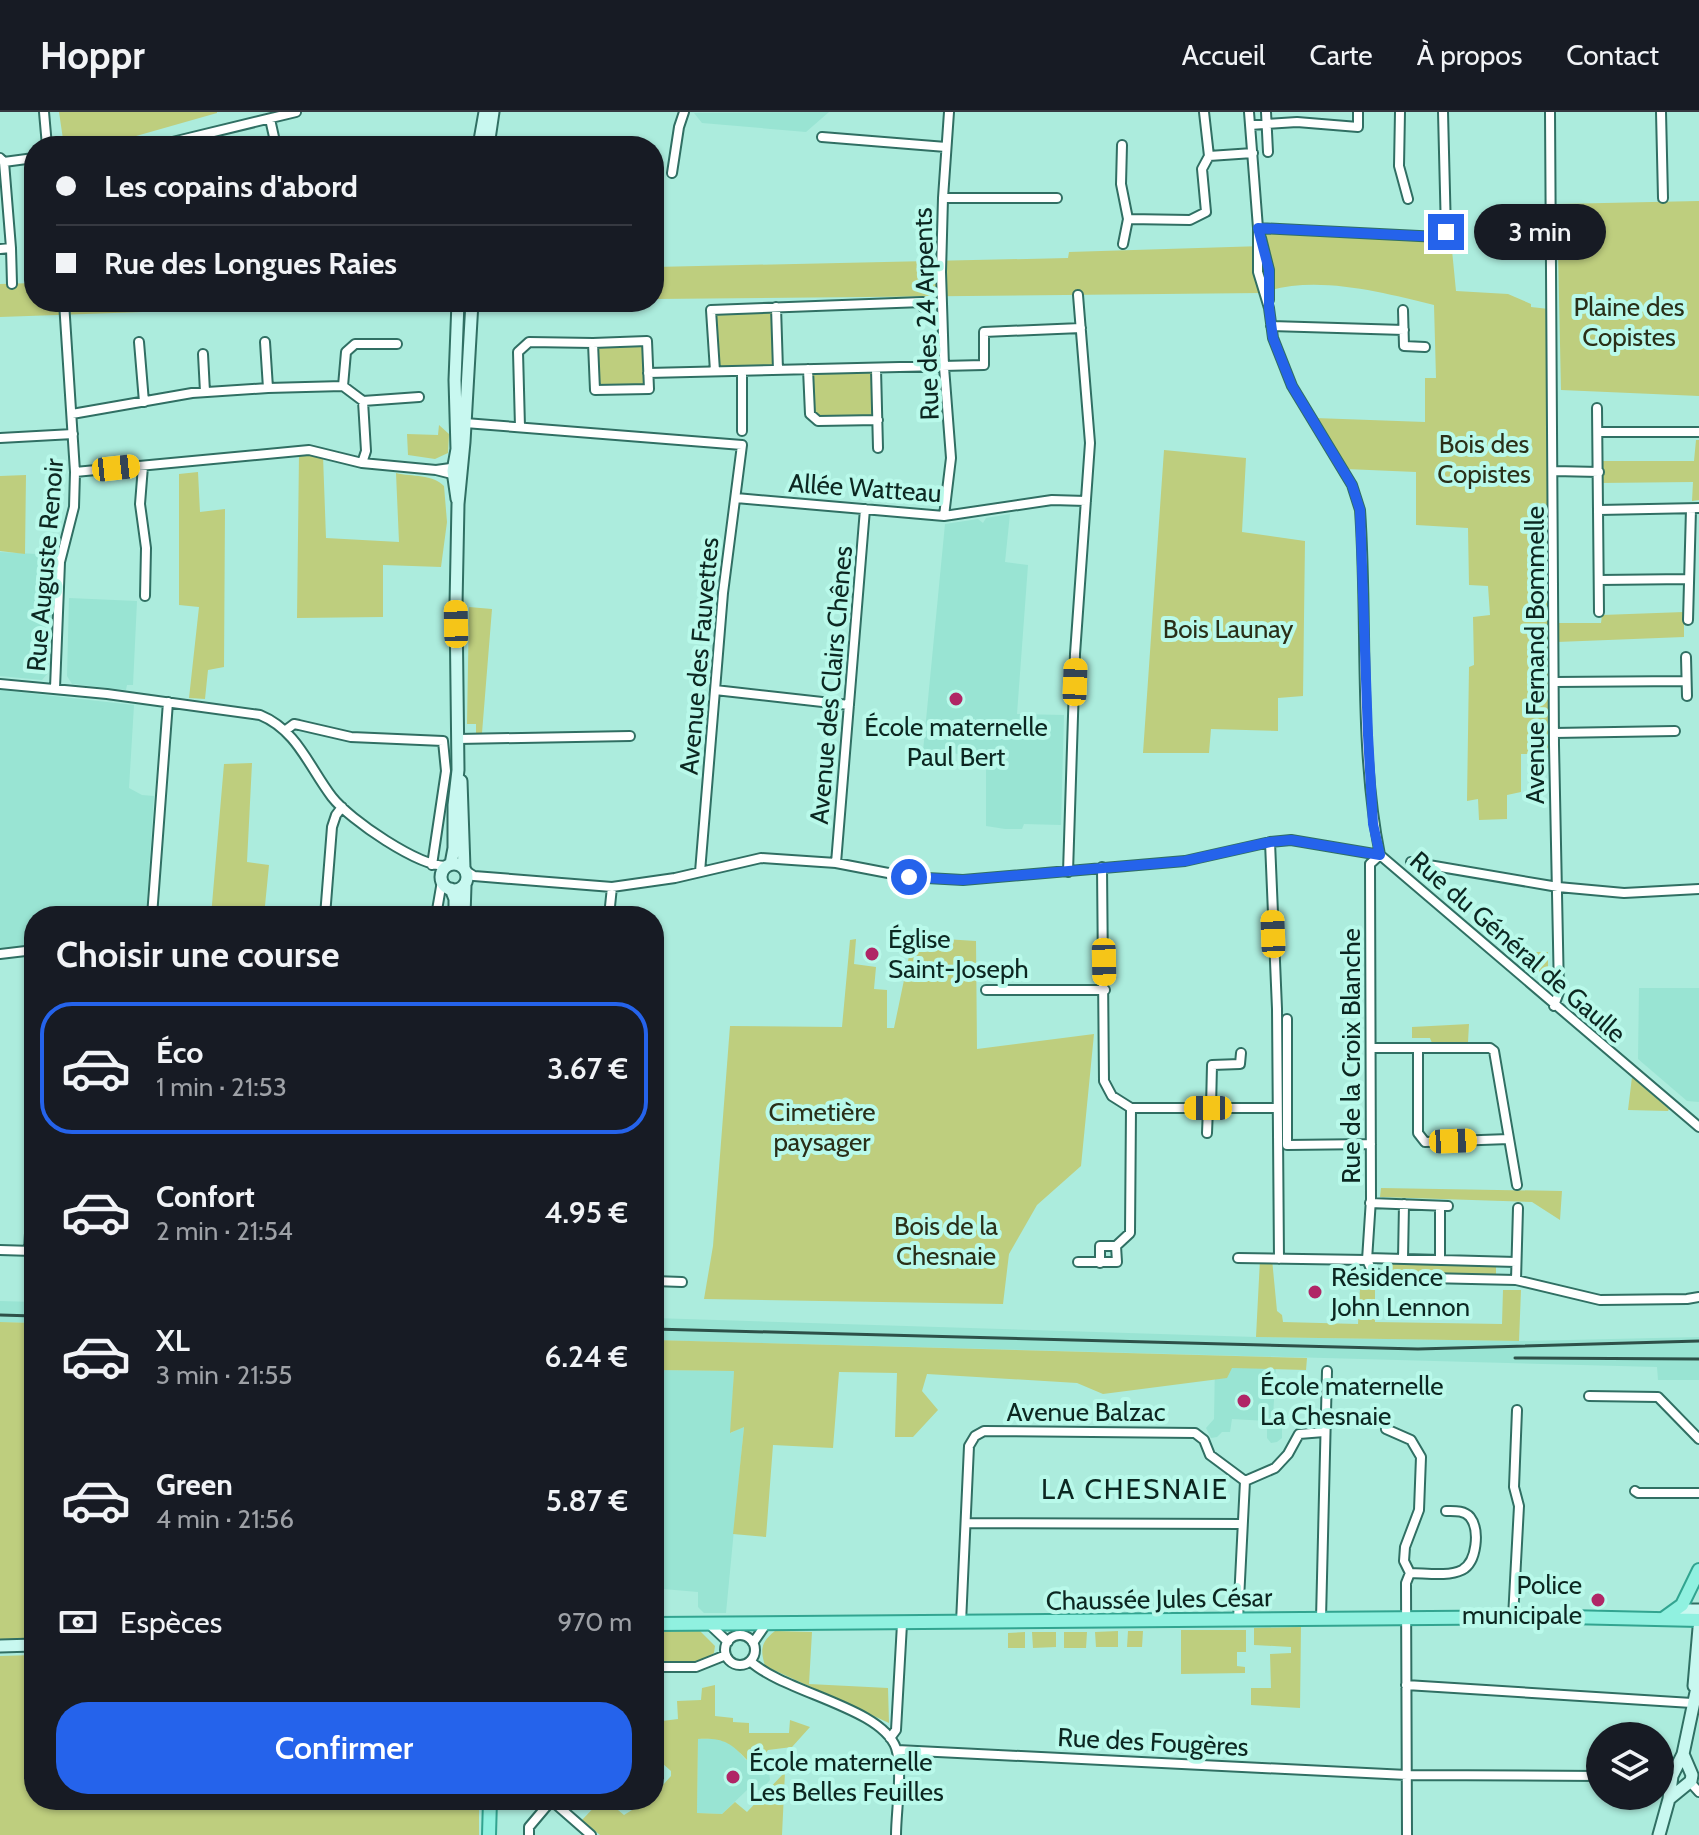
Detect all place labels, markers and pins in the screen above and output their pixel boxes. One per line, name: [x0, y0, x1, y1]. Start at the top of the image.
marker: École maternelle Paul Bert: [947, 690, 965, 708]
place label: École maternelle Paul Bert: [864, 711, 1048, 773]
place label: Église Saint-Joseph: [888, 923, 1029, 985]
marker: Église Saint-Joseph: [863, 945, 881, 963]
place label: Résidence John Lennon: [1330, 1261, 1470, 1323]
marker: Résidence John Lennon: [1306, 1283, 1324, 1301]
place label: École maternelle La Chesnaie: [1260, 1370, 1444, 1432]
marker: École maternelle La Chesnaie: [1235, 1392, 1253, 1410]
place label: Police municipale: [1462, 1569, 1582, 1631]
marker: Police municipale: [1589, 1591, 1607, 1609]
place label: École maternelle Les Belles Feuilles: [749, 1746, 944, 1808]
marker: École maternelle Les Belles Feuilles: [724, 1768, 742, 1786]

